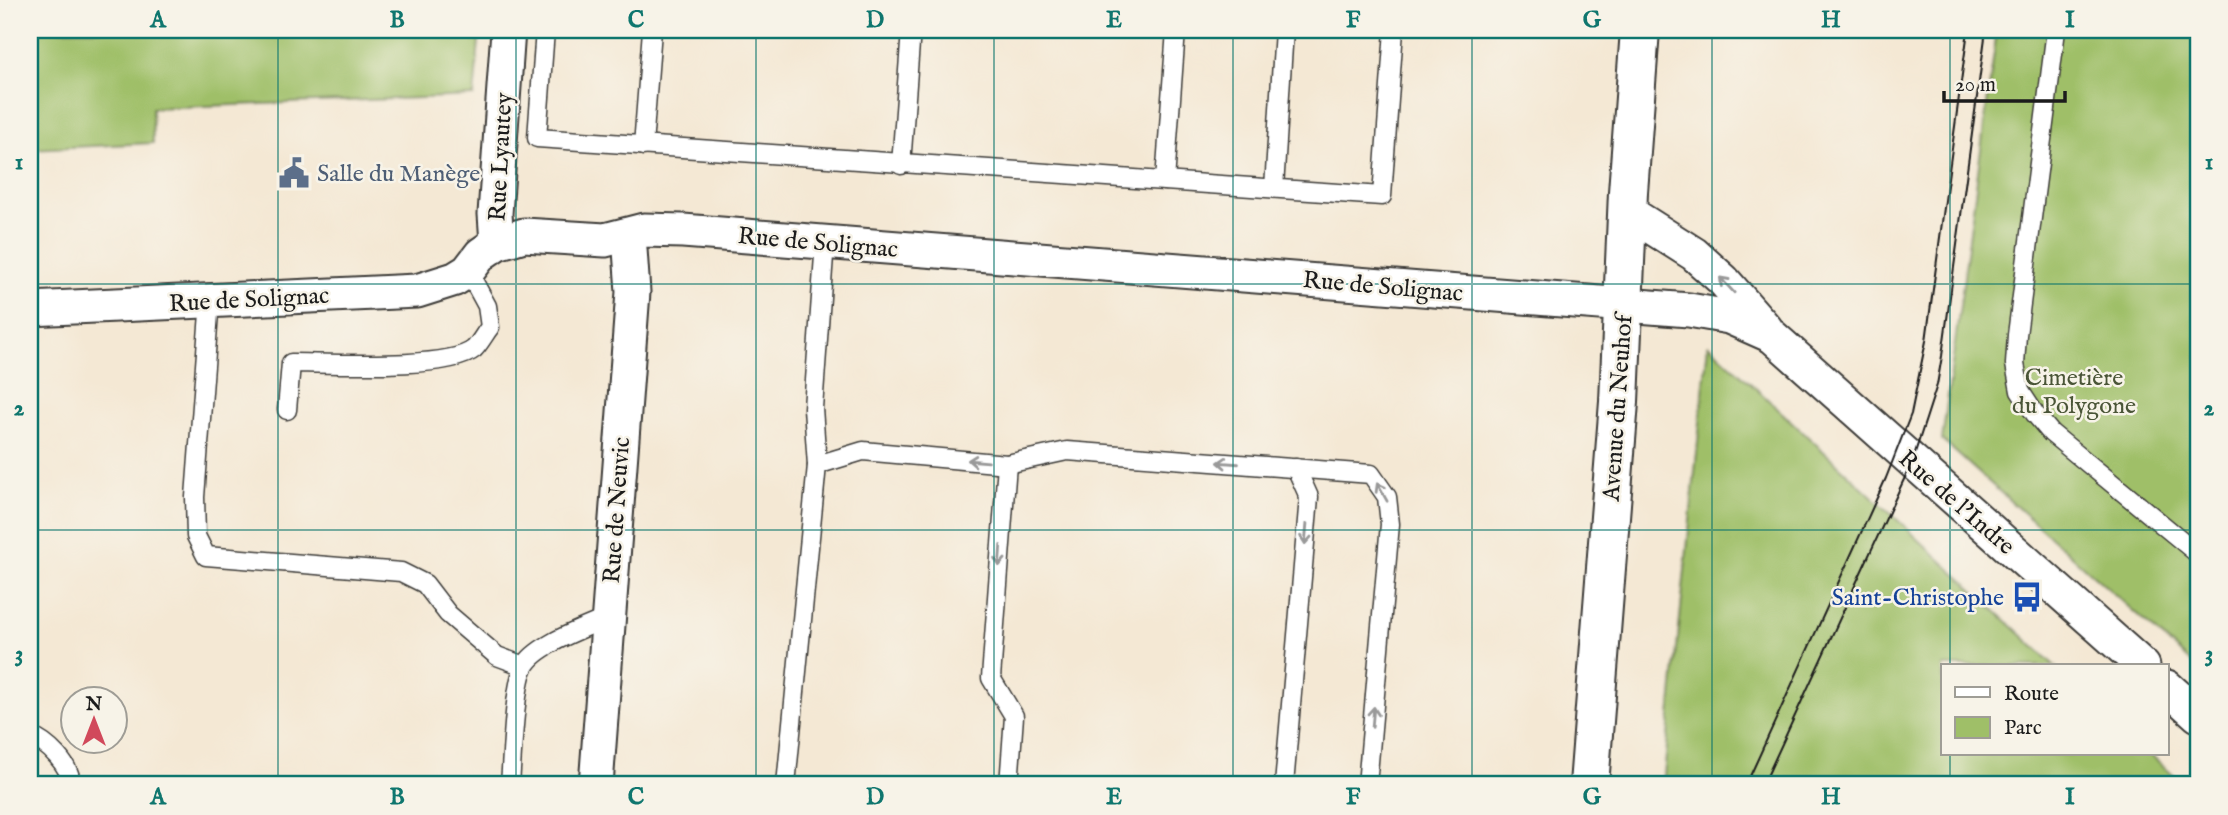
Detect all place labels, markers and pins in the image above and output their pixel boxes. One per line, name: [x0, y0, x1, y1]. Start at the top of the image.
public building icon: Salle du Manège: [277, 156, 311, 190]
place label: Salle du Manège: [317, 159, 480, 190]
bus stop icon: Saint-Christophe: [2010, 580, 2044, 614]
place label: Saint-Christophe: [1831, 583, 2004, 614]

